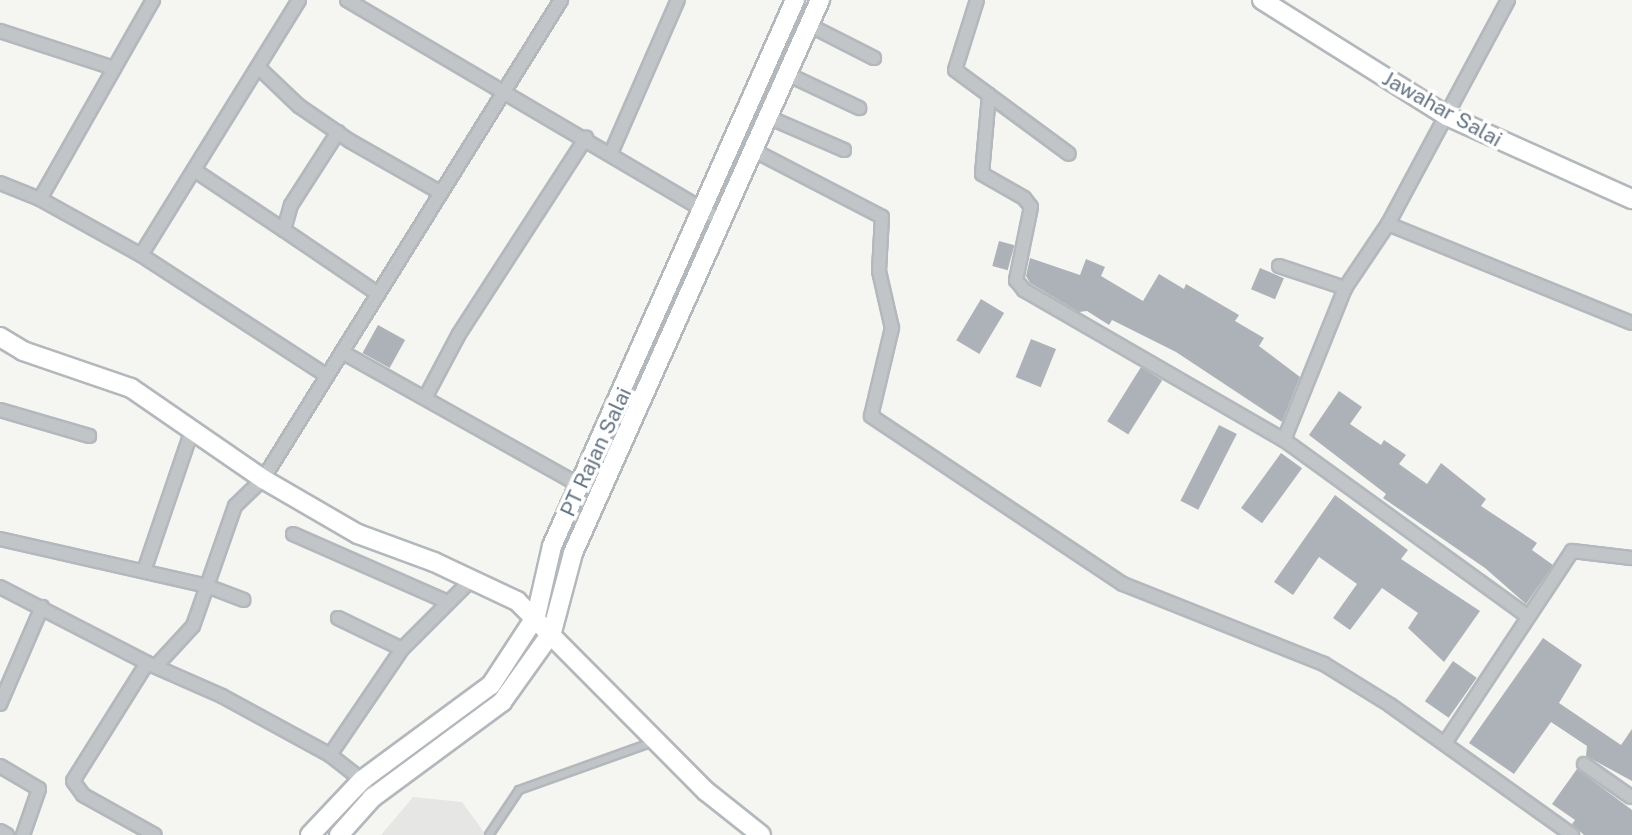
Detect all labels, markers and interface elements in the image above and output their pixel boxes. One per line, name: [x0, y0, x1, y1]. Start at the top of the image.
street label: Jawahar Salai: [1378, 66, 1506, 152]
street label: PT Rajan Salai: [555, 383, 637, 521]

